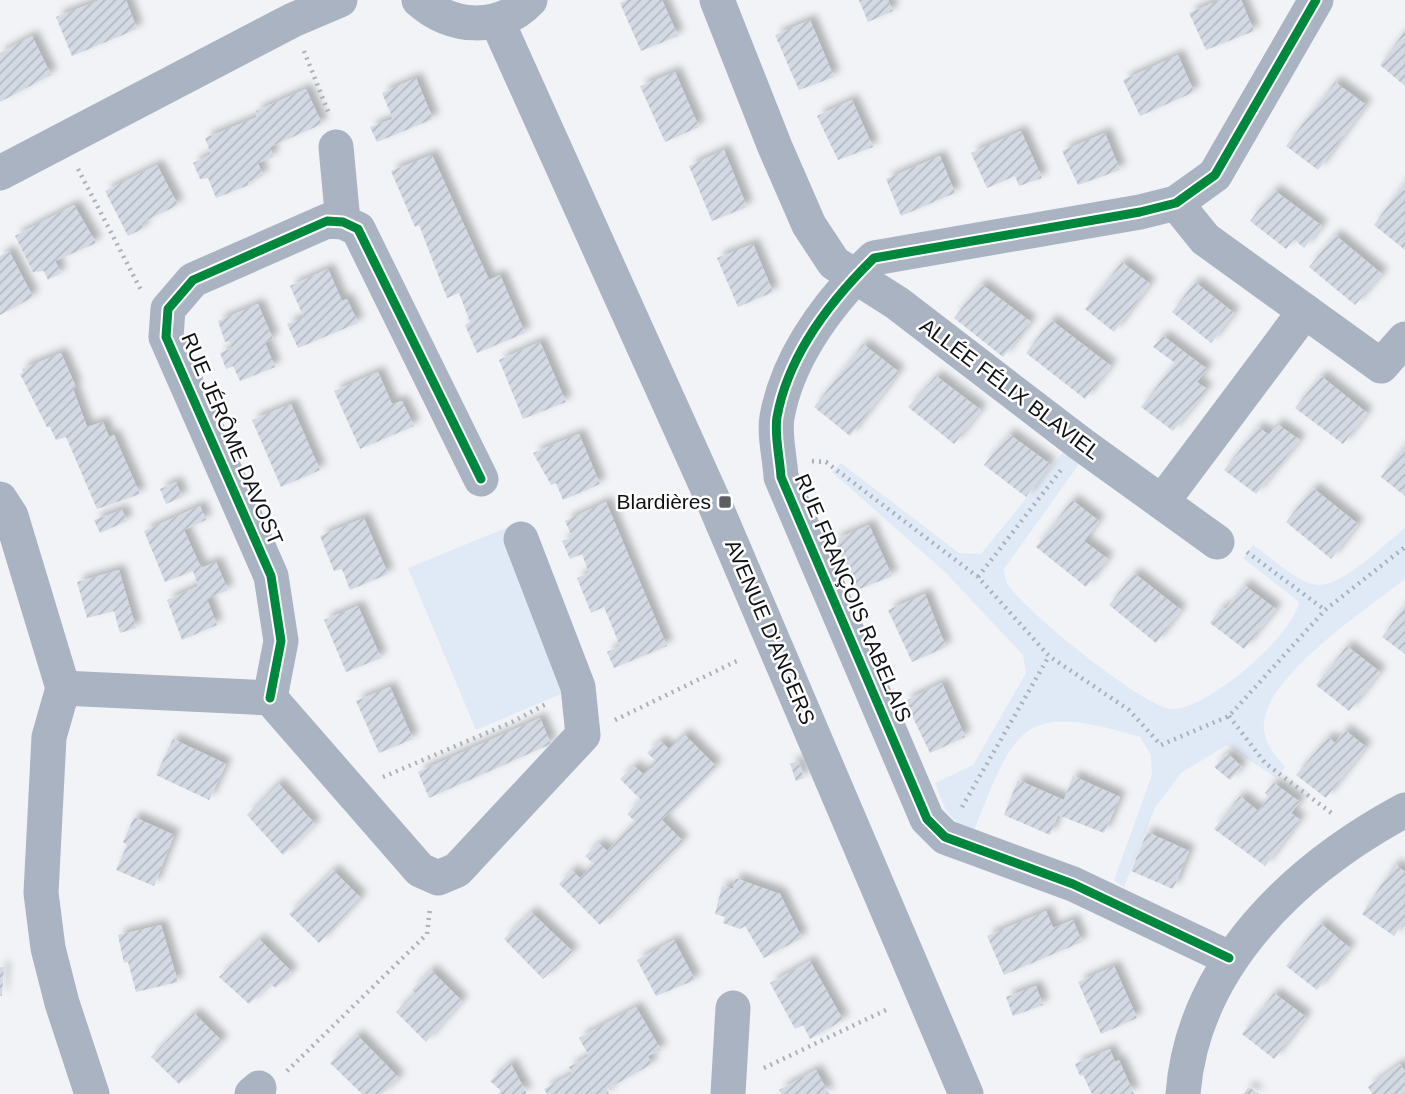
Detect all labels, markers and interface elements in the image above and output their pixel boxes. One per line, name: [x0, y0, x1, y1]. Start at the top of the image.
street label: ALLÉE FÉLIX BLAVIEL: [916, 313, 1105, 464]
street label: RUE JÉRÔME DAVOST: [177, 329, 288, 549]
street label: RUE FRANÇOIS RABELAIS: [791, 470, 916, 725]
place label: Blardières: [616, 490, 711, 513]
marker: Blardières: [717, 494, 733, 510]
street label: AVENUE D'ANGERS: [721, 536, 820, 728]

